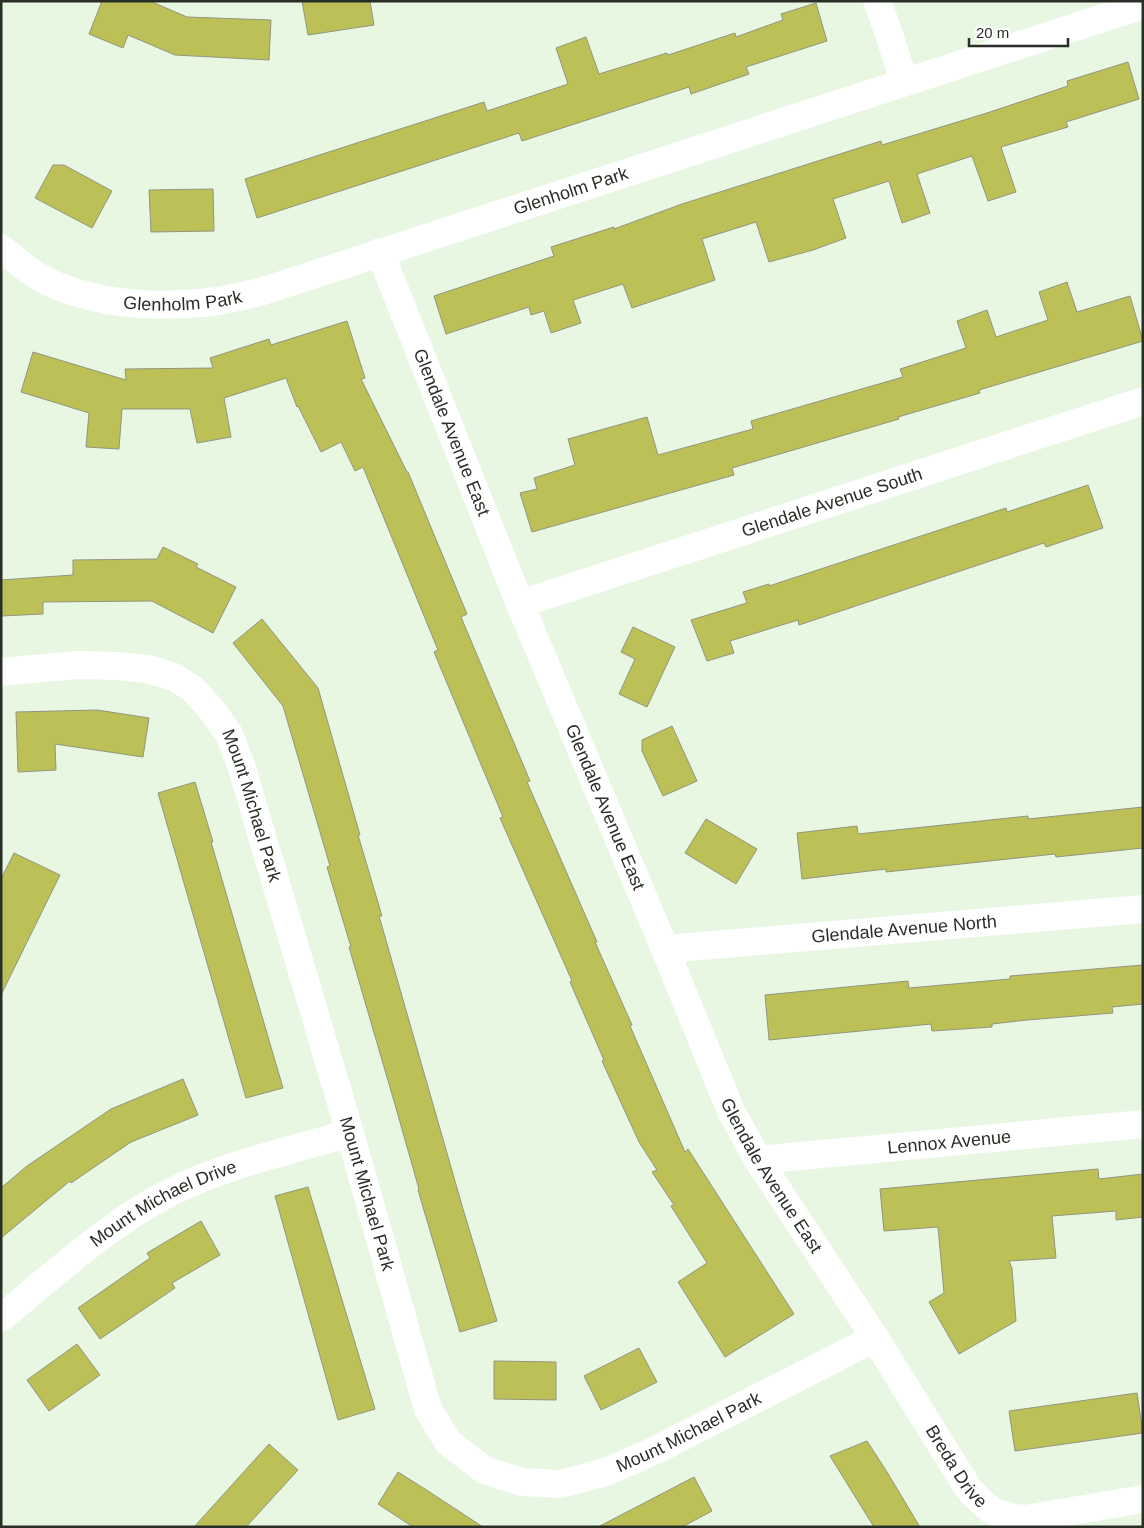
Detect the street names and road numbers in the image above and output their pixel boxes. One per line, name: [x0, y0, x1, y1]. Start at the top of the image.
street label: Glenholm Park: [511, 163, 631, 219]
street label: Glenholm Park: [122, 286, 245, 315]
street label: Glendale Avenue East: [410, 346, 494, 519]
street label: Glendale Avenue South: [739, 464, 925, 541]
street label: Glendale Avenue East: [562, 721, 649, 893]
street label: Mount Michael Park: [218, 726, 285, 885]
street label: Glendale Avenue North: [811, 911, 998, 947]
street label: Glendale Avenue East: [717, 1095, 826, 1257]
street label: Mount Michael Park: [336, 1114, 399, 1274]
street label: Lennox Avenue: [887, 1126, 1012, 1158]
street label: Mount Michael Drive: [86, 1156, 239, 1251]
street label: Mount Michael Park: [613, 1388, 765, 1476]
street label: Breda Drive: [922, 1422, 991, 1512]

